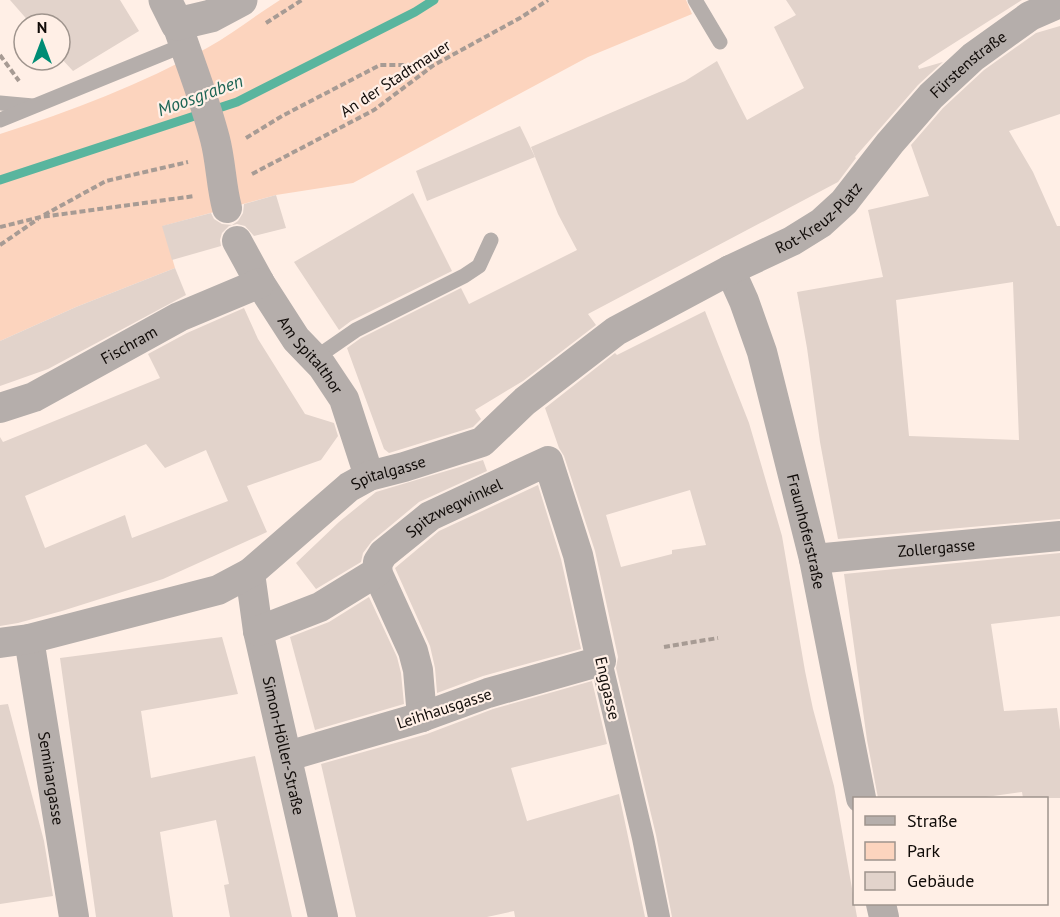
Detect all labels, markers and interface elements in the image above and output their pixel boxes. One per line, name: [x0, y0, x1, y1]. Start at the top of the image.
north arrow: [12, 12, 72, 72]
text: N: [37, 17, 47, 37]
street label: Fürstenstraße: [925, 26, 1010, 102]
street label: An der Stadtmauer: [336, 34, 455, 121]
water label: Moosgraben: [154, 69, 246, 121]
street label: Rot-Kreuz-Platz: [772, 178, 866, 258]
street label: Am Spitalthor: [274, 312, 348, 398]
street label: Fischram: [97, 321, 161, 368]
street label: Spitalgasse: [347, 451, 428, 494]
street label: Fraunhoferstraße: [783, 472, 830, 591]
street label: Spitzwegwinkel: [401, 474, 506, 542]
street label: Zollergasse: [897, 534, 976, 561]
street label: Enggasse: [591, 655, 625, 721]
street label: Simon-Höller-Straße: [259, 674, 310, 817]
street label: Leihhausgasse: [394, 683, 494, 733]
street label: Seminargasse: [34, 730, 69, 826]
legend: [853, 797, 1048, 905]
text: Straße: [907, 809, 958, 832]
text: Park: [907, 839, 940, 862]
text: Gebäude: [907, 869, 974, 892]

